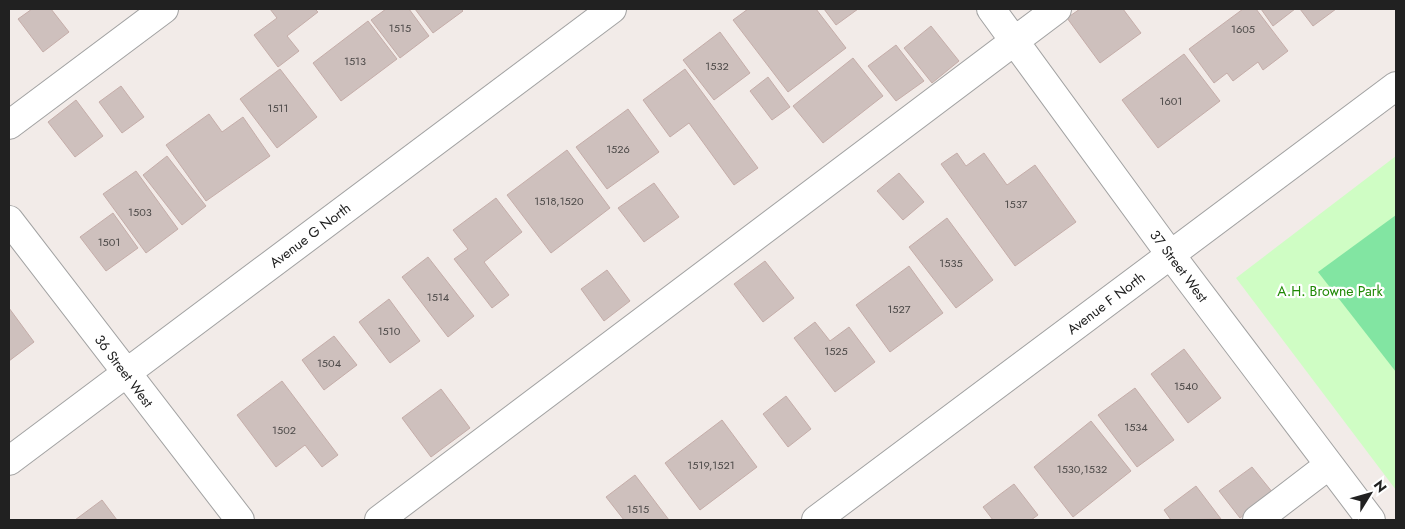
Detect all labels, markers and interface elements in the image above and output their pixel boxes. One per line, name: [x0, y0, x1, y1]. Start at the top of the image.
house number: 1515: [389, 20, 411, 36]
house number: 1605: [1231, 21, 1255, 37]
house number: 1513: [344, 53, 366, 69]
house number: 1532: [705, 58, 729, 74]
house number: 1601: [1160, 93, 1182, 109]
house number: 1511: [267, 100, 289, 116]
house number: 1526: [606, 141, 630, 157]
house number: 1518,1520: [534, 193, 584, 209]
house number: 1537: [1005, 196, 1028, 212]
street label: Avenue G North: [265, 198, 355, 272]
house number: 1503: [128, 204, 152, 220]
street label: 37 Street West: [1145, 226, 1213, 307]
house number: 1501: [98, 234, 120, 250]
house number: 1535: [939, 255, 963, 271]
street label: Avenue F North: [1063, 267, 1149, 339]
park label: A.H. Browne Park: [1277, 281, 1384, 301]
house number: 1514: [427, 289, 450, 305]
house number: 1527: [887, 301, 911, 317]
house number: 1510: [378, 323, 401, 339]
street label: 36 Street West: [90, 330, 158, 412]
house number: 1525: [824, 343, 848, 359]
house number: 1504: [317, 355, 342, 371]
house number: 1540: [1174, 378, 1198, 394]
house number: 1534: [1124, 419, 1148, 435]
house number: 1502: [272, 422, 296, 438]
house number: 1519,1521: [687, 457, 735, 473]
house number: 1530,1532: [1057, 461, 1107, 477]
north arrow: [1345, 469, 1395, 519]
text: N: [1369, 476, 1392, 497]
house number: 1515: [627, 501, 649, 517]

